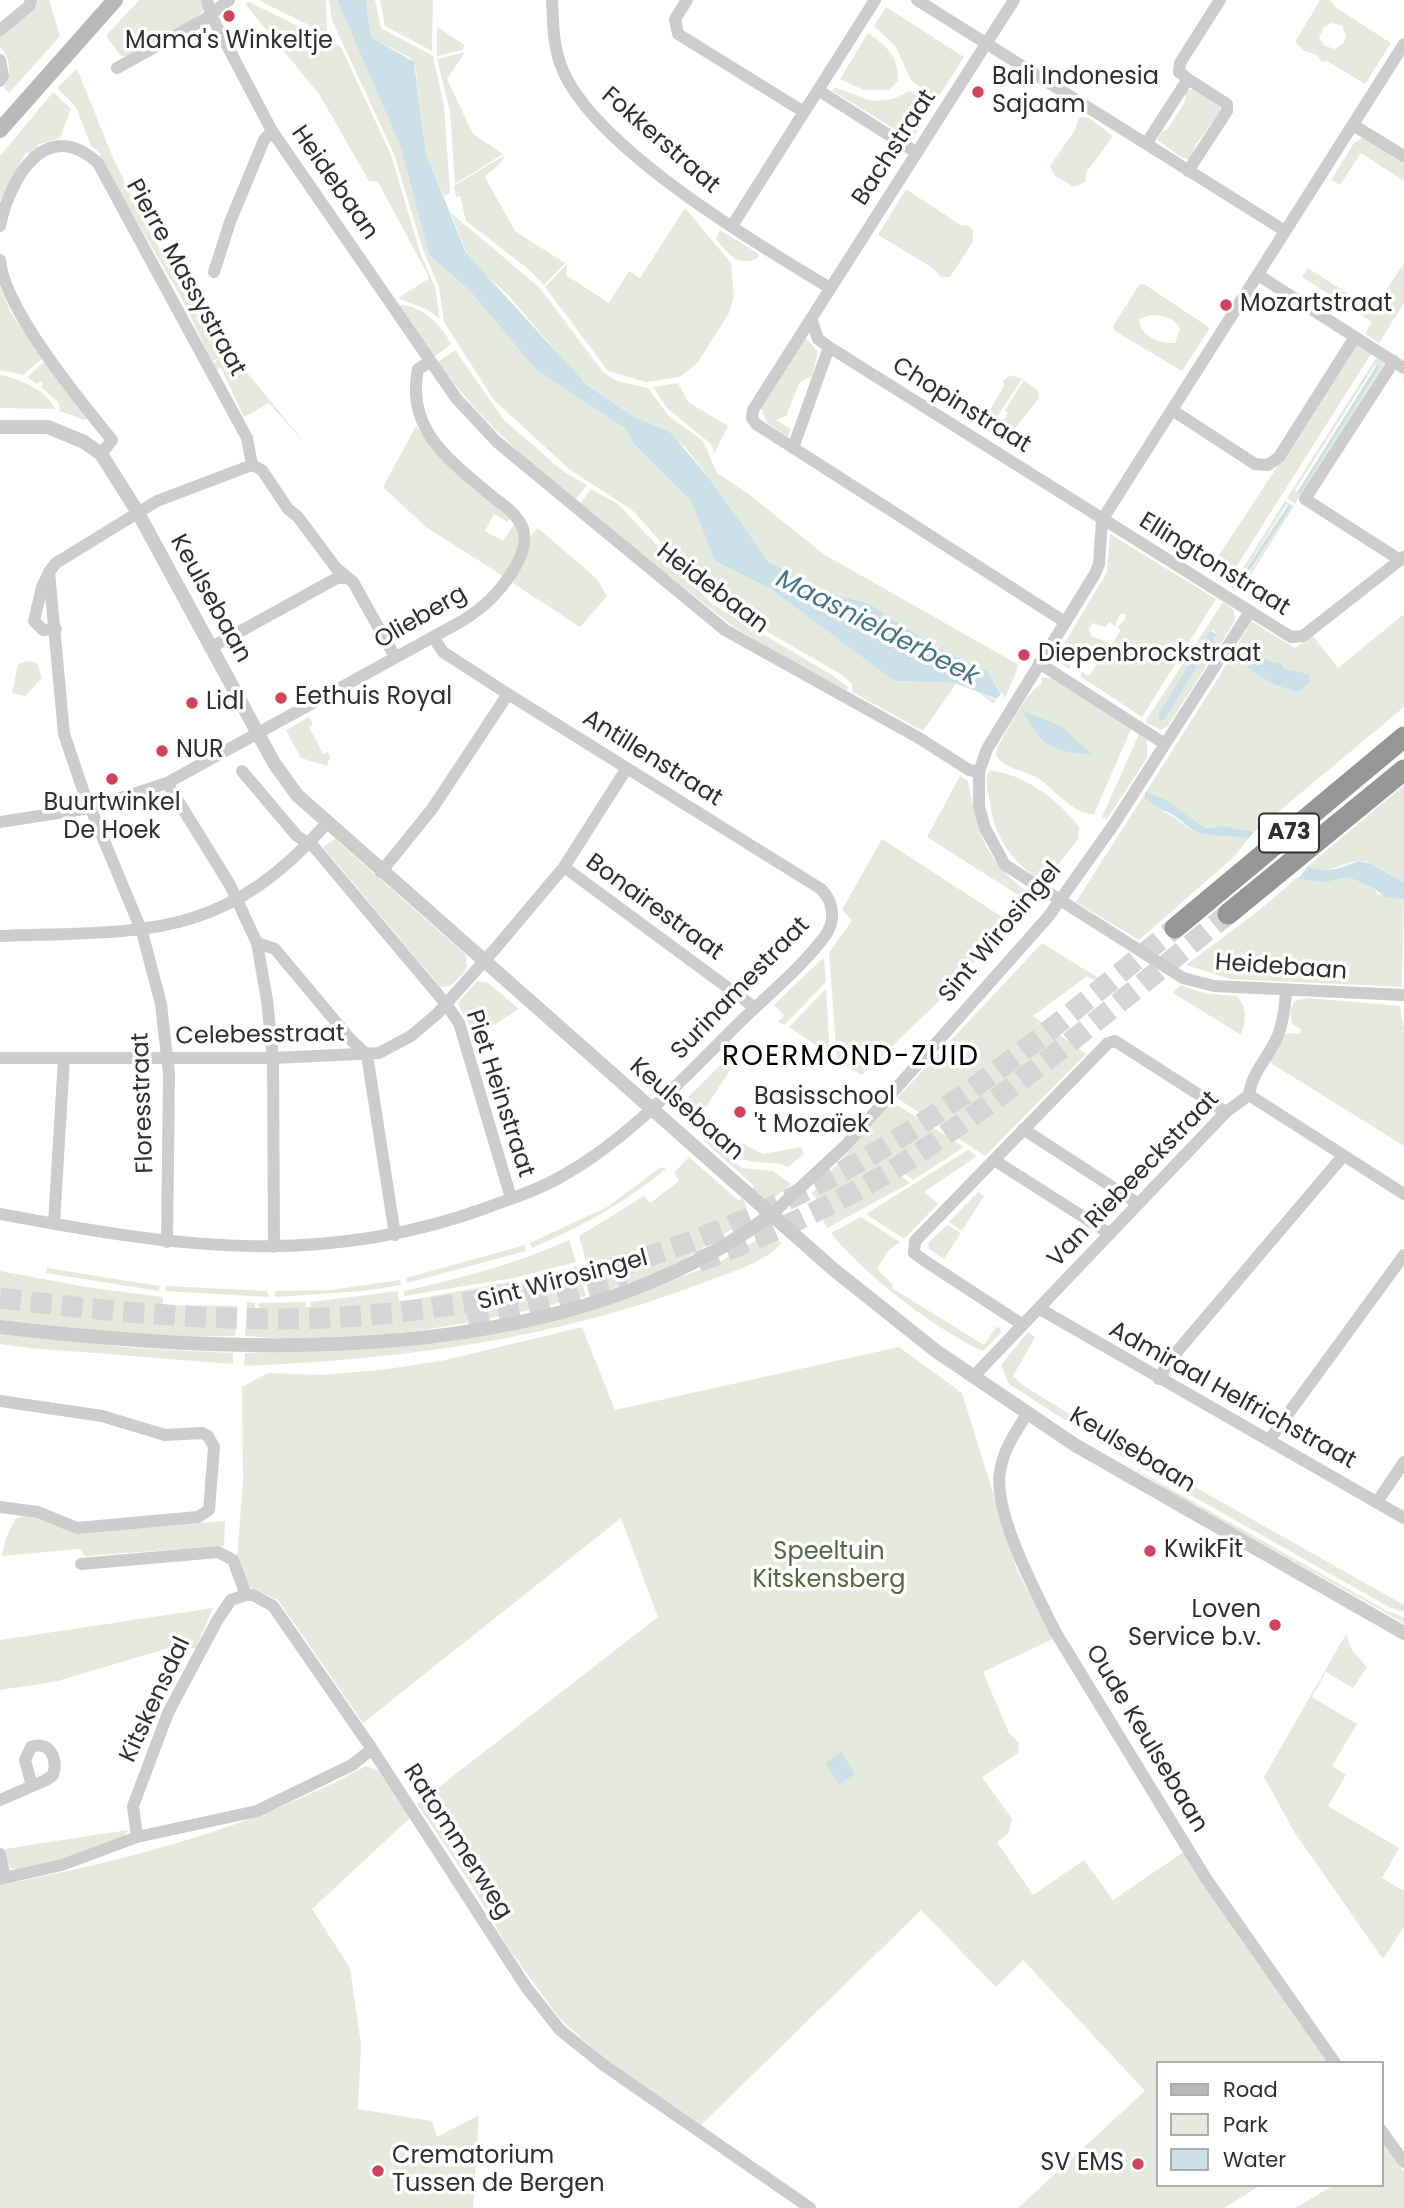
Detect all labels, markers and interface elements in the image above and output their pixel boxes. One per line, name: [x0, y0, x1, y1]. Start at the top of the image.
marker: Mama's Winkeltje: [221, 8, 237, 24]
place label: Mama's Winkeltje: [125, 28, 333, 56]
place label: Bali Indonesia Sajaam: [992, 64, 1159, 120]
street label: Fokkerstraat: [595, 82, 725, 200]
marker: Bali Indonesia Sajaam: [970, 84, 986, 100]
street label: Bachstraat: [847, 85, 943, 211]
street label: Heidebaan: [284, 120, 384, 246]
street label: Pierre Massystraat: [119, 174, 251, 382]
place label: Mozartstraat: [1240, 291, 1392, 319]
marker: Mozartstraat: [1218, 297, 1234, 313]
street label: Chopinstraat: [886, 352, 1036, 460]
street label: Ellingtonstraat: [1133, 507, 1295, 623]
street label: Keulsebaan: [163, 530, 257, 668]
street label: Heidebaan: [650, 538, 774, 640]
water label: Maasnielderbeek: [770, 564, 984, 694]
street label: Olieberg: [370, 580, 472, 656]
place label: Diepenbrockstraat: [1038, 641, 1261, 669]
marker: Diepenbrockstraat: [1016, 647, 1032, 663]
place label: Eethuis Royal: [295, 684, 452, 712]
place label: Lidl: [206, 689, 244, 717]
marker: Eethuis Royal: [273, 690, 289, 706]
marker: Lidl: [184, 695, 200, 711]
street label: Antillenstraat: [577, 704, 727, 814]
place label: NUR: [176, 737, 224, 765]
marker: NUR: [154, 743, 170, 759]
marker: Buurtwinkel De Hoek: [104, 771, 120, 787]
place label: Buurtwinkel De Hoek: [43, 790, 181, 846]
road number: A73: [1259, 814, 1319, 852]
street label: Bonairestraat: [580, 849, 728, 967]
street label: Sint Wirosingel: [934, 857, 1068, 1009]
street label: Surinamestraat: [666, 912, 816, 1066]
street label: Heidebaan: [1214, 949, 1348, 987]
street label: Piet Heinstraat: [458, 1007, 540, 1181]
street label: Celebesstraat: [175, 1020, 345, 1052]
street label: Floresstraat: [127, 1032, 161, 1174]
district label: ROERMOND-ZUID: [724, 1041, 978, 1075]
street label: Keulsebaan: [623, 1053, 749, 1167]
place label: Basisschool 't Mozaïek: [754, 1084, 895, 1140]
street label: Van Riebeeckstraat: [1042, 1086, 1226, 1274]
marker: Basisschool 't Mozaïek: [732, 1104, 748, 1120]
street label: Sint Wirosingel: [475, 1244, 651, 1318]
street label: Admiraal Helfrichstraat: [1103, 1316, 1361, 1476]
street label: Keulsebaan: [1064, 1402, 1200, 1500]
place label: KwikFit: [1164, 1537, 1243, 1565]
park label: Speeltuin Kitskensberg: [753, 1539, 905, 1595]
marker: KwikFit: [1142, 1543, 1158, 1559]
place label: Loven Service b.v.: [1128, 1597, 1261, 1653]
marker: Loven Service b.v.: [1267, 1617, 1283, 1633]
street label: Kitskensdal: [114, 1633, 198, 1767]
street label: Oude Keulsebaan: [1079, 1640, 1213, 1838]
street label: Ratommerweg: [396, 1759, 518, 1925]
legend: [1156, 2061, 1383, 2187]
text: Road: [1223, 2075, 1278, 2104]
text: Park: [1223, 2110, 1268, 2139]
place label: Crematorium Tussen de Bergen: [392, 2143, 605, 2199]
text: Water: [1223, 2145, 1286, 2174]
place label: SV EMS: [1040, 2150, 1124, 2178]
marker: SV EMS: [1130, 2156, 1146, 2172]
marker: Crematorium Tussen de Bergen: [370, 2163, 386, 2179]

